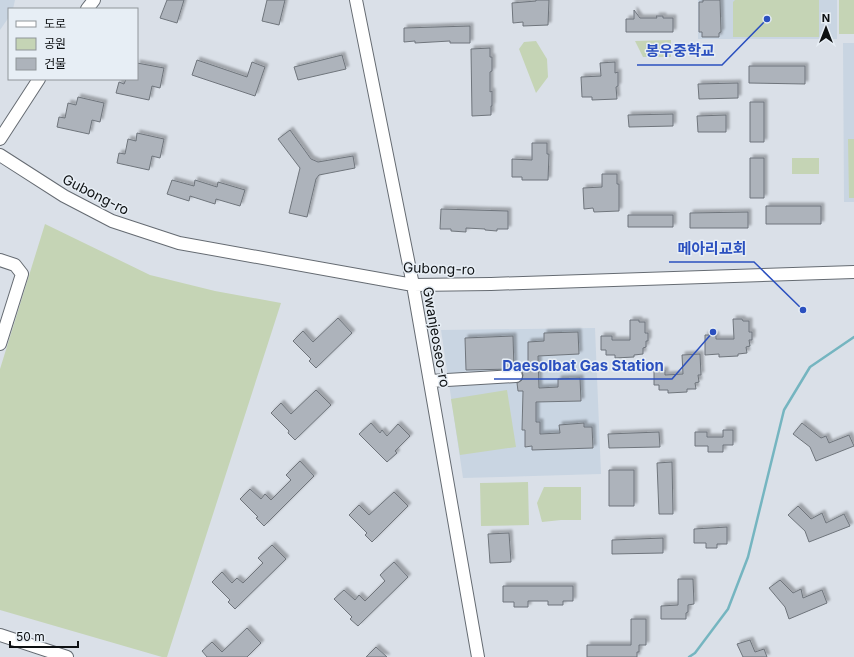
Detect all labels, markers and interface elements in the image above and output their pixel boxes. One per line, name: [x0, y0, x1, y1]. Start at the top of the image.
legend: [8, 8, 138, 80]
north arrow: [806, 8, 846, 48]
text: N: [822, 11, 830, 25]
text: 도로: [44, 16, 66, 31]
text: 공원: [44, 36, 66, 51]
callout: 봉우중학교: [637, 38, 722, 65]
text: 봉우중학교: [645, 41, 715, 60]
text: 건물: [44, 56, 66, 71]
street label: Gubong-ro: [60, 170, 132, 218]
callout: 메아리교회: [669, 235, 754, 262]
text: 메아리교회: [677, 239, 747, 258]
street label: Gubong-ro: [403, 258, 475, 278]
street label: Gwanjeoseo-ro: [420, 285, 454, 389]
callout: Daesolbat Gas Station: [494, 352, 672, 379]
text: Daesolbat Gas Station: [502, 356, 664, 375]
scale bar: [10, 623, 78, 649]
text: 50 m: [16, 629, 45, 644]

